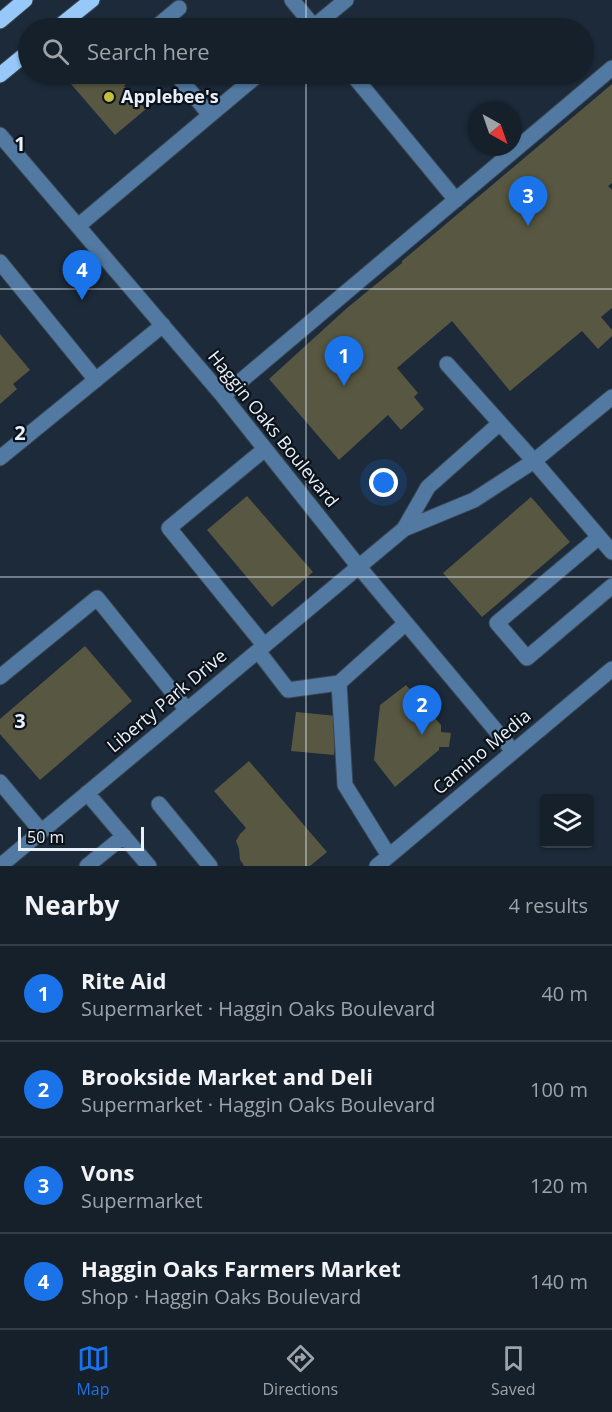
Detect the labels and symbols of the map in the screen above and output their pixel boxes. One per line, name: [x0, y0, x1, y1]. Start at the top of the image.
place label: Applebee's: [121, 84, 219, 108]
marker: Applebee's: [102, 90, 116, 104]
north arrow: [468, 102, 522, 156]
text: 1: [14, 130, 26, 157]
pin: 3: [508, 176, 548, 226]
pin: 4: [62, 250, 101, 300]
pin: 1: [324, 336, 364, 386]
street label: Haggin Oaks Boulevard: [203, 345, 345, 512]
text: 2: [14, 419, 26, 446]
your location: [369, 468, 398, 497]
street label: Liberty Park Drive: [102, 643, 231, 757]
pin: 2: [402, 686, 442, 735]
street label: Camino Media: [427, 703, 535, 799]
text: 3: [14, 707, 26, 734]
scale bar: [18, 824, 144, 852]

